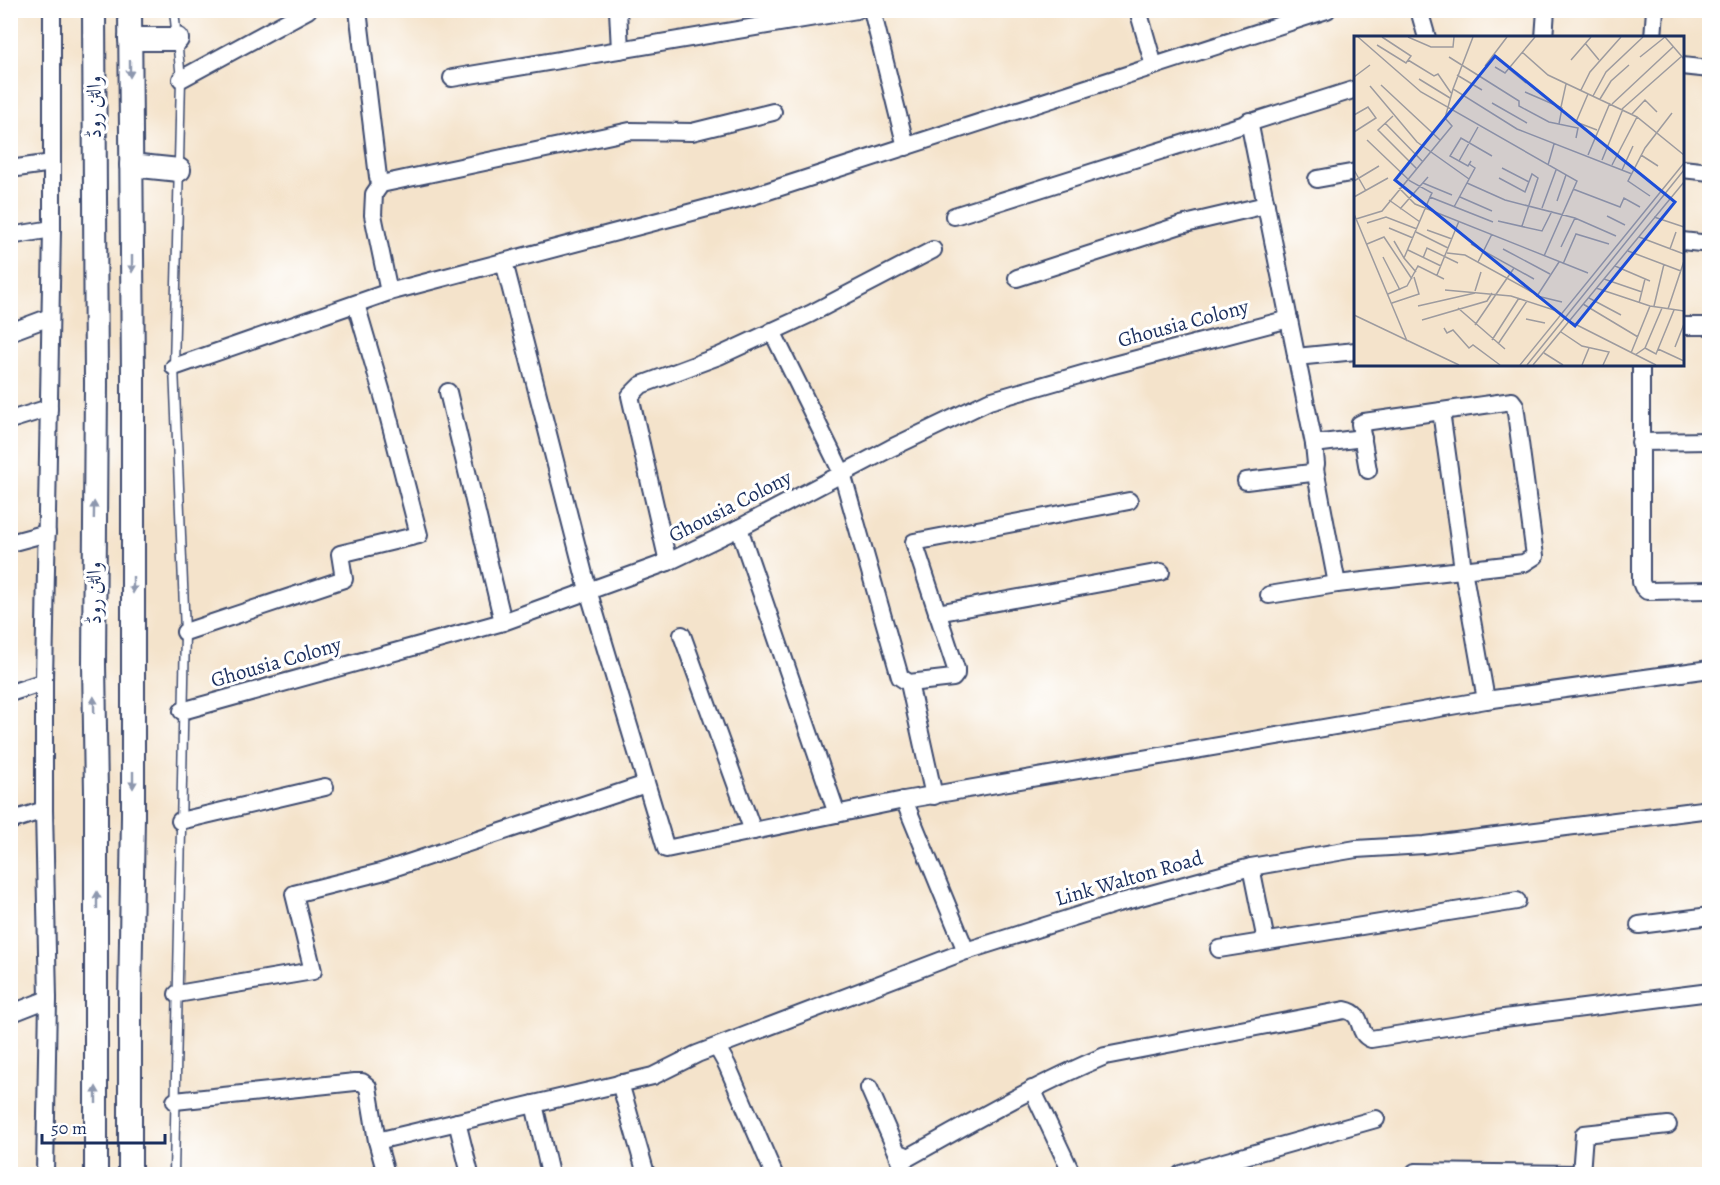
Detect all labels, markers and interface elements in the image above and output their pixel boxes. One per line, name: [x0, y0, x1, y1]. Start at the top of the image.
inset map: [1354, 36, 1684, 366]
one-way arrow: [125, 59, 135, 78]
street label: والٹن روڈ: [80, 76, 108, 138]
one-way arrow: [127, 254, 136, 273]
street label: Ghousia Colony: [1114, 292, 1252, 354]
street label: Ghousia Colony: [664, 463, 797, 549]
one-way arrow: [90, 501, 99, 520]
street label: والٹن روڈ: [80, 562, 108, 624]
one-way arrow: [128, 575, 138, 594]
street label: Ghousia Colony: [208, 630, 345, 694]
one-way arrow: [90, 696, 99, 715]
one-way arrow: [128, 770, 138, 789]
street label: Link Walton Road: [1052, 843, 1207, 912]
one-way arrow: [92, 891, 101, 910]
one-way arrow: [91, 1086, 101, 1105]
scale bar: [42, 1107, 165, 1145]
text: 50 m: [51, 1116, 87, 1140]

